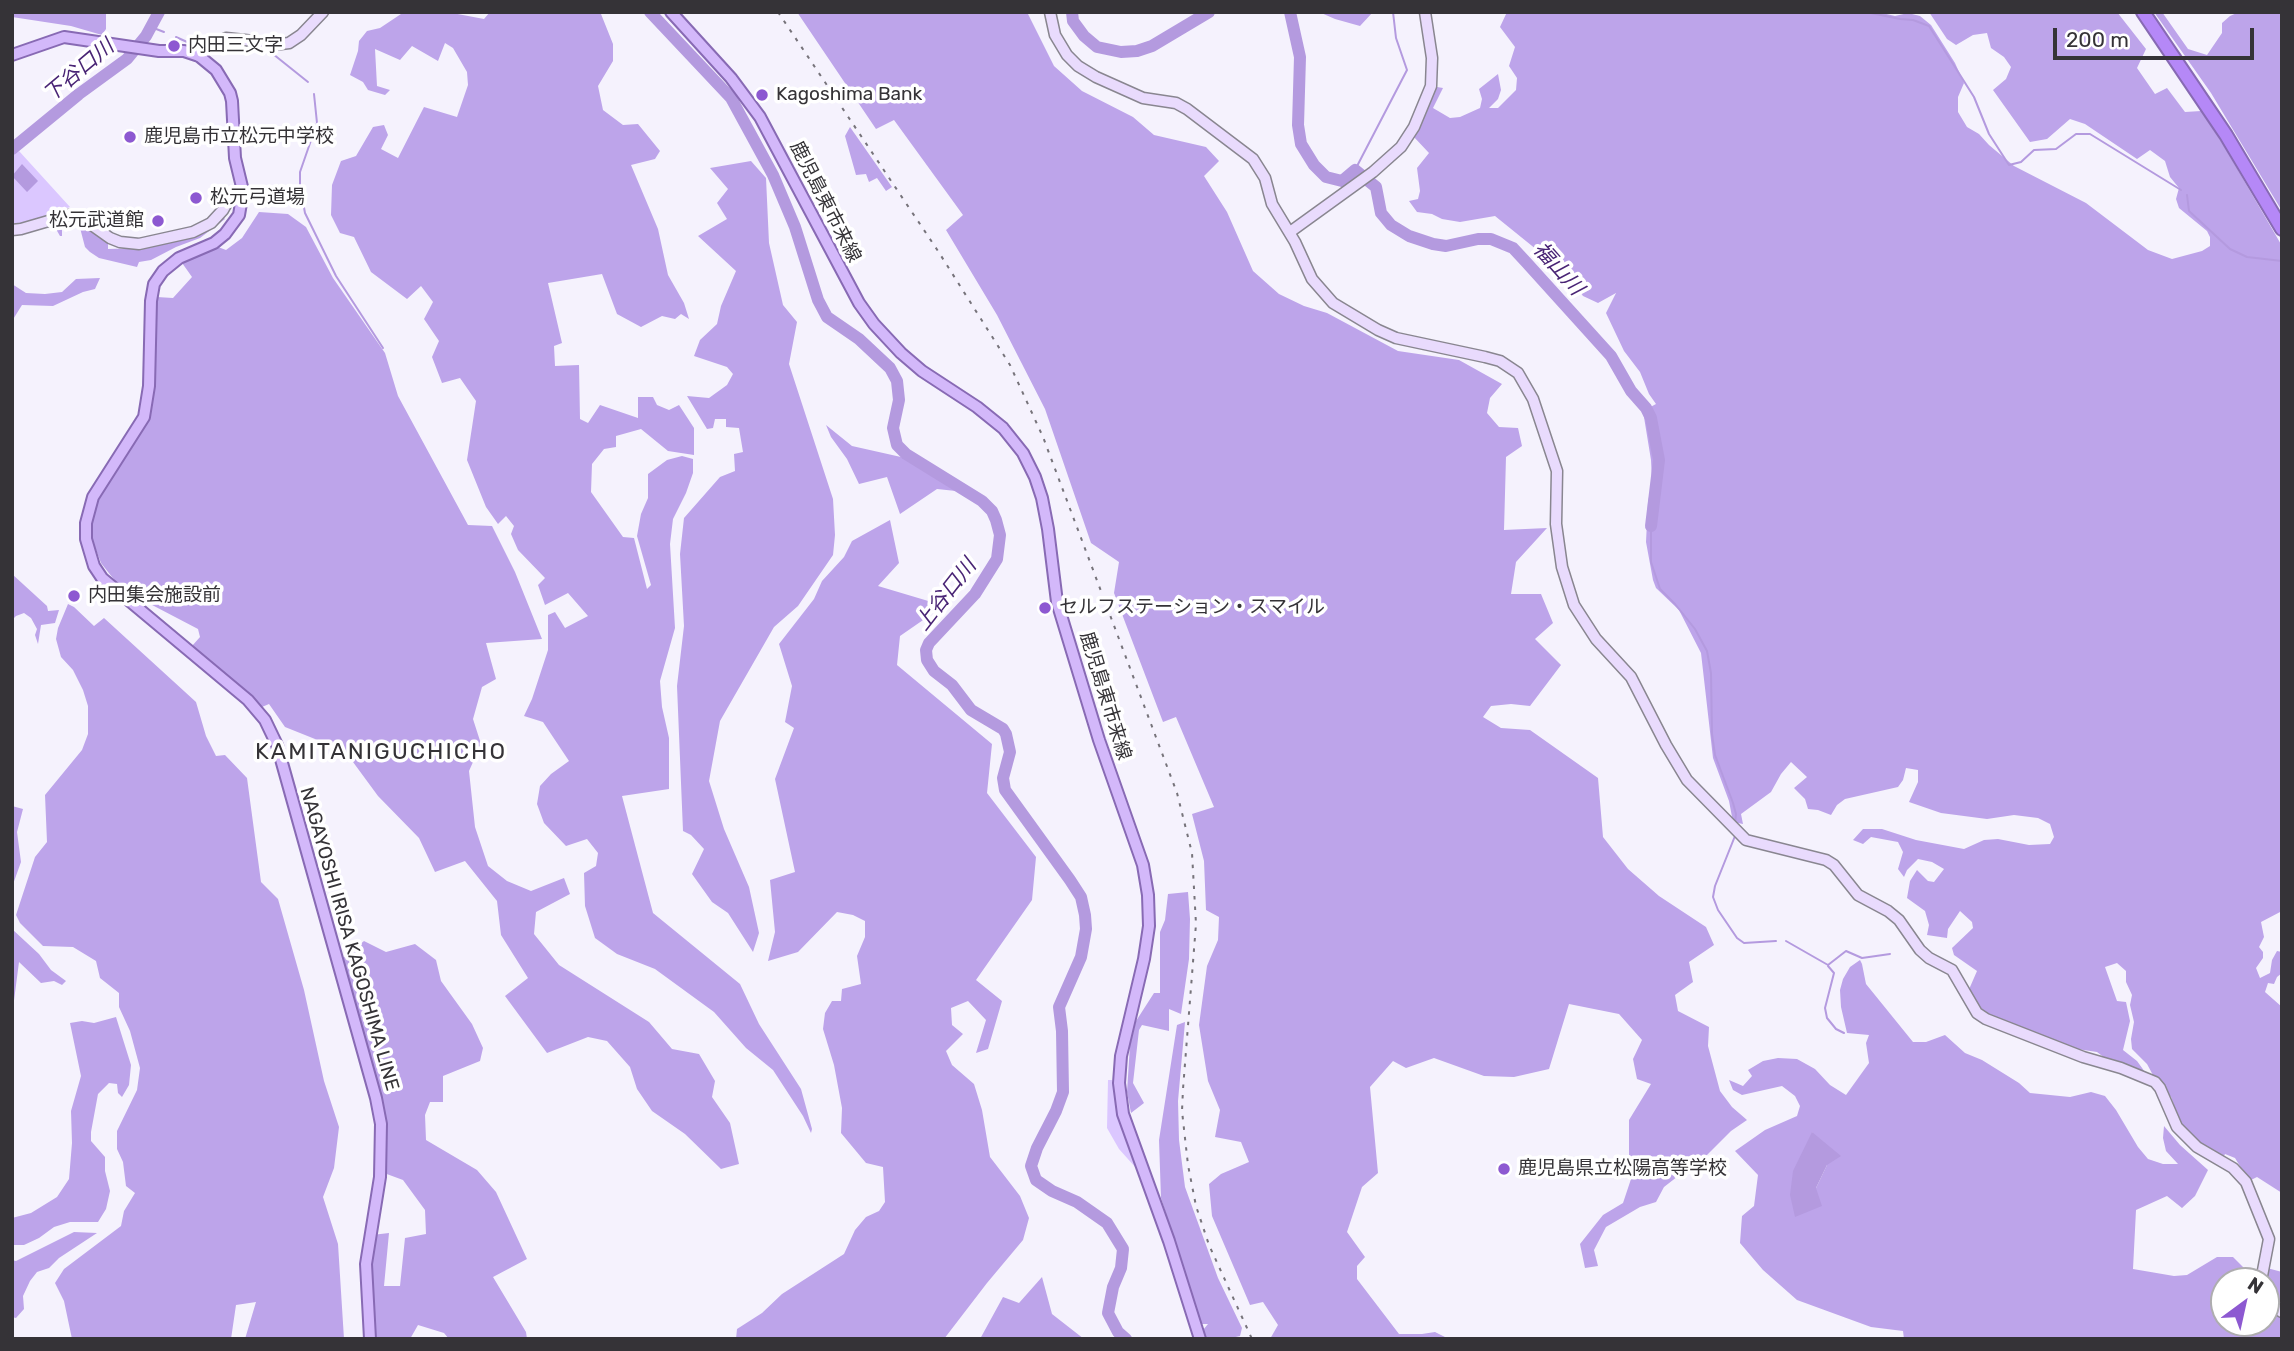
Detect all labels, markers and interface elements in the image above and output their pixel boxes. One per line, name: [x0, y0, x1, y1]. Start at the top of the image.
scale bar: [2056, 14, 2257, 58]
text: 200 m: [2066, 27, 2129, 52]
water label: 下谷口川: [39, 34, 119, 108]
place label: 内田三文字: [188, 35, 283, 57]
marker: 内田三文字: [166, 38, 182, 54]
place label: Kagoshima Bank: [776, 84, 922, 106]
marker: Kagoshima Bank: [754, 87, 770, 103]
place label: 鹿児島市立松元中学校: [144, 126, 334, 148]
marker: 鹿児島市立松元中学校: [122, 129, 138, 145]
street label: 鹿児島東市来線: [785, 138, 865, 266]
place label: 松元弓道場: [210, 187, 305, 209]
marker: 松元弓道場: [188, 190, 204, 206]
place label: 松元武道館: [49, 210, 144, 232]
marker: 松元武道館: [150, 213, 166, 229]
water label: 福山川: [1528, 237, 1588, 301]
water label: 上谷口川: [910, 554, 982, 636]
place label: 内田集会施設前: [88, 585, 221, 607]
marker: 内田集会施設前: [66, 588, 82, 604]
place label: セルフステーション・スマイル: [1059, 597, 1325, 619]
marker: セルフステーション・スマイル: [1037, 600, 1053, 616]
street label: 鹿児島東市来線: [1075, 629, 1135, 763]
district label: KAMITANIGUCHICHO: [257, 738, 505, 766]
street label: NAGAYOSHI IRISA KAGOSHIMA LINE: [295, 785, 403, 1093]
place label: 鹿児島県立松陽高等学校: [1518, 1158, 1727, 1180]
marker: 鹿児島県立松陽高等学校: [1496, 1161, 1512, 1177]
north arrow: [2210, 1267, 2280, 1337]
text: N: [2244, 1272, 2268, 1299]

